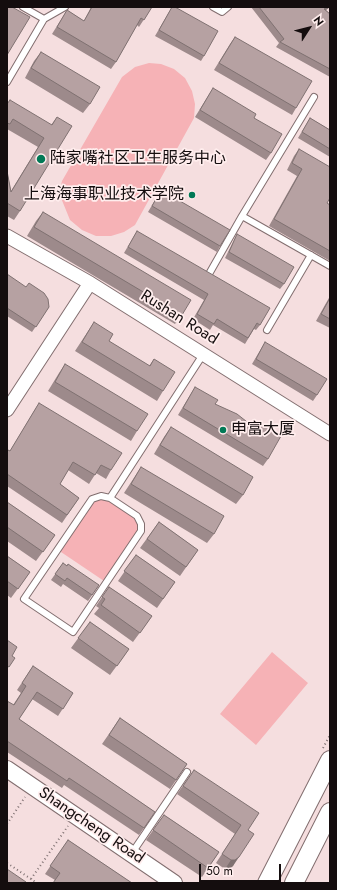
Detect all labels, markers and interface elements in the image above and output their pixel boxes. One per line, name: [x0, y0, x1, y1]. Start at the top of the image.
north arrow: [289, 8, 329, 48]
text: N: [310, 13, 328, 29]
place label: 陆家嘴社区卫生服务中心: [50, 149, 226, 169]
marker: 陆家嘴社区卫生服务中心: [35, 153, 47, 165]
place label: 上海海事职业技术学院: [24, 185, 184, 205]
marker: 上海海事职业技术学院: [187, 190, 197, 200]
street label: Rushan Road: [137, 287, 221, 349]
place label: 申富大厦: [231, 420, 295, 440]
marker: 申富大厦: [218, 425, 228, 435]
street label: Shangcheng Road: [34, 784, 148, 868]
scale bar: [201, 856, 283, 882]
text: 50 m: [206, 862, 233, 880]

